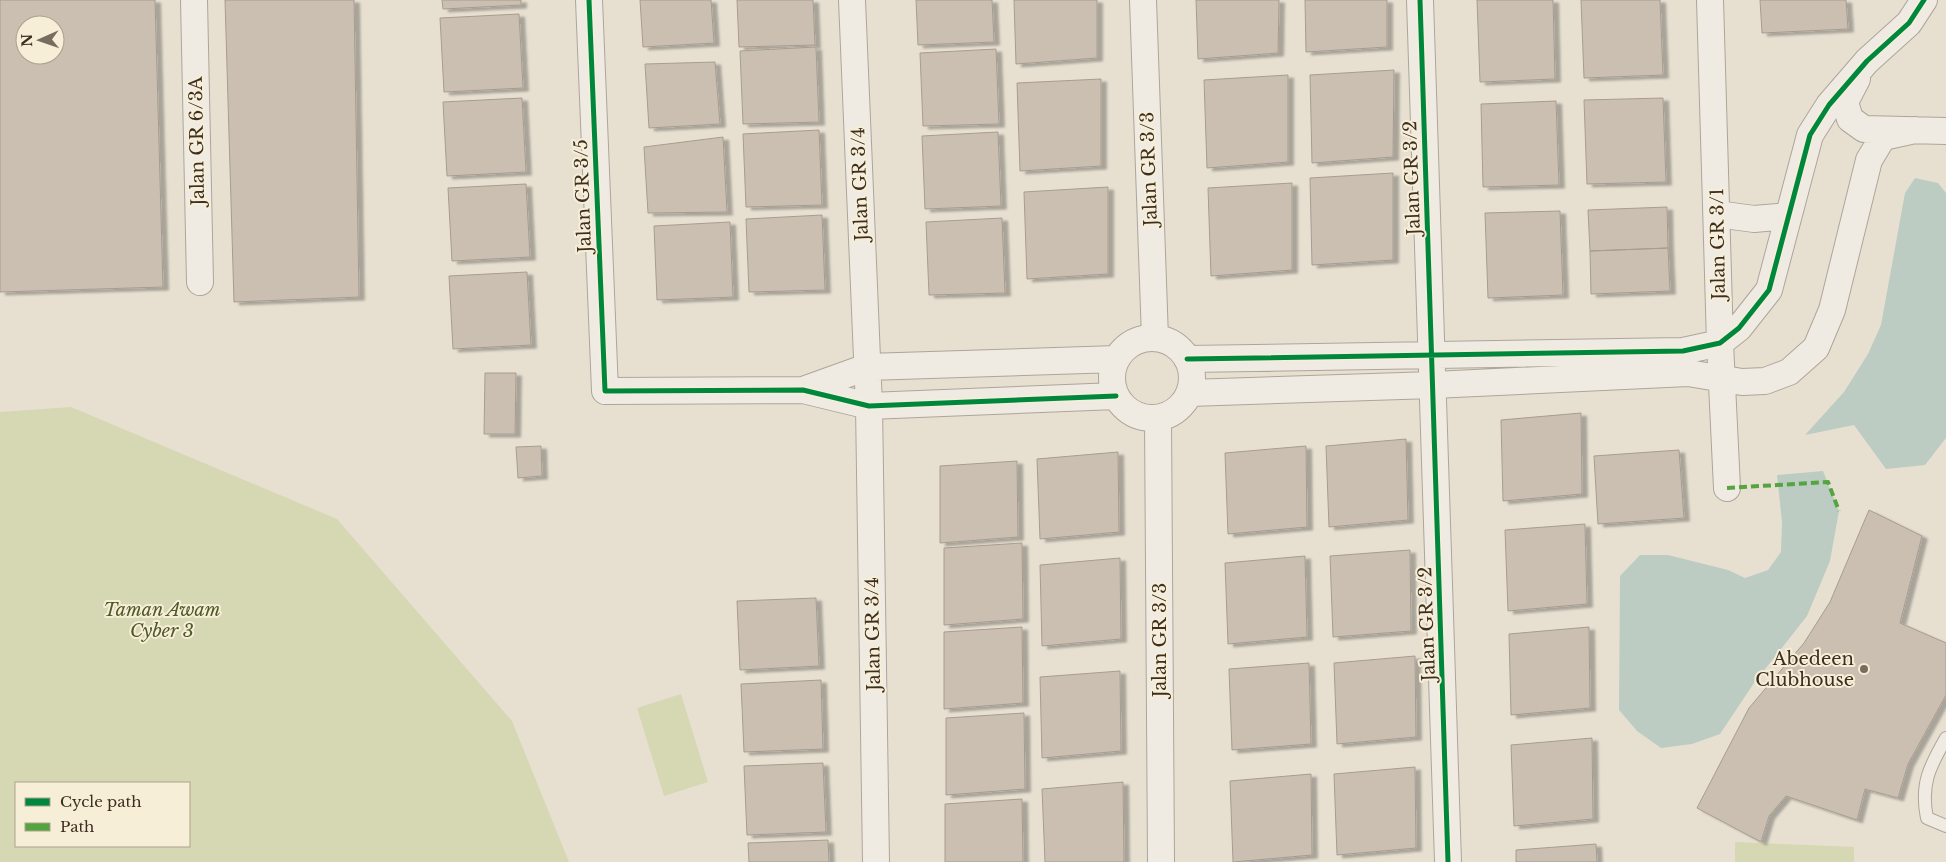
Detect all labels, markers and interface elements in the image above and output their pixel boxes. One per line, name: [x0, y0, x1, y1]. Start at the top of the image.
north arrow: [15, 15, 65, 65]
text: N: [18, 34, 36, 47]
street label: Jalan GR 6/3A: [185, 75, 209, 208]
street label: Jalan GR 3/3: [1136, 111, 1162, 229]
street label: Jalan GR 3/2: [1399, 120, 1425, 238]
street label: Jalan GR 3/4: [847, 127, 873, 243]
street label: Jalan GR 3/5: [570, 139, 596, 255]
street label: Jalan GR 3/1: [1706, 188, 1730, 302]
street label: Jalan GR 3/2: [1414, 566, 1440, 684]
street label: Jalan GR 3/4: [861, 577, 885, 693]
street label: Jalan GR 3/3: [1149, 583, 1171, 699]
park label: Taman Awam Cyber 3: [104, 599, 221, 642]
place label: Abedeen Clubhouse: [1755, 648, 1854, 691]
marker: Abedeen Clubhouse: [1858, 663, 1870, 675]
legend: [15, 782, 190, 847]
text: Cycle path: [60, 792, 142, 811]
text: Path: [60, 817, 94, 836]

